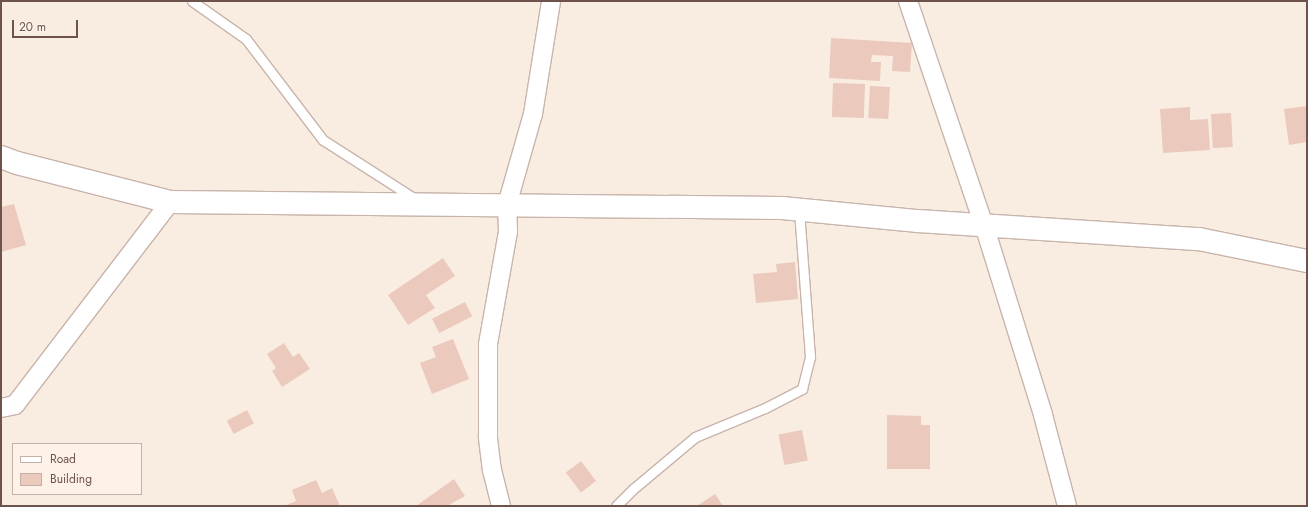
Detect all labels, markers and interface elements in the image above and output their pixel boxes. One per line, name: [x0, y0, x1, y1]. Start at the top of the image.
scale bar: [14, 12, 80, 38]
text: 20 m: [19, 18, 46, 36]
legend: [12, 443, 142, 495]
text: Road: [50, 450, 76, 468]
text: Building: [50, 470, 92, 488]

